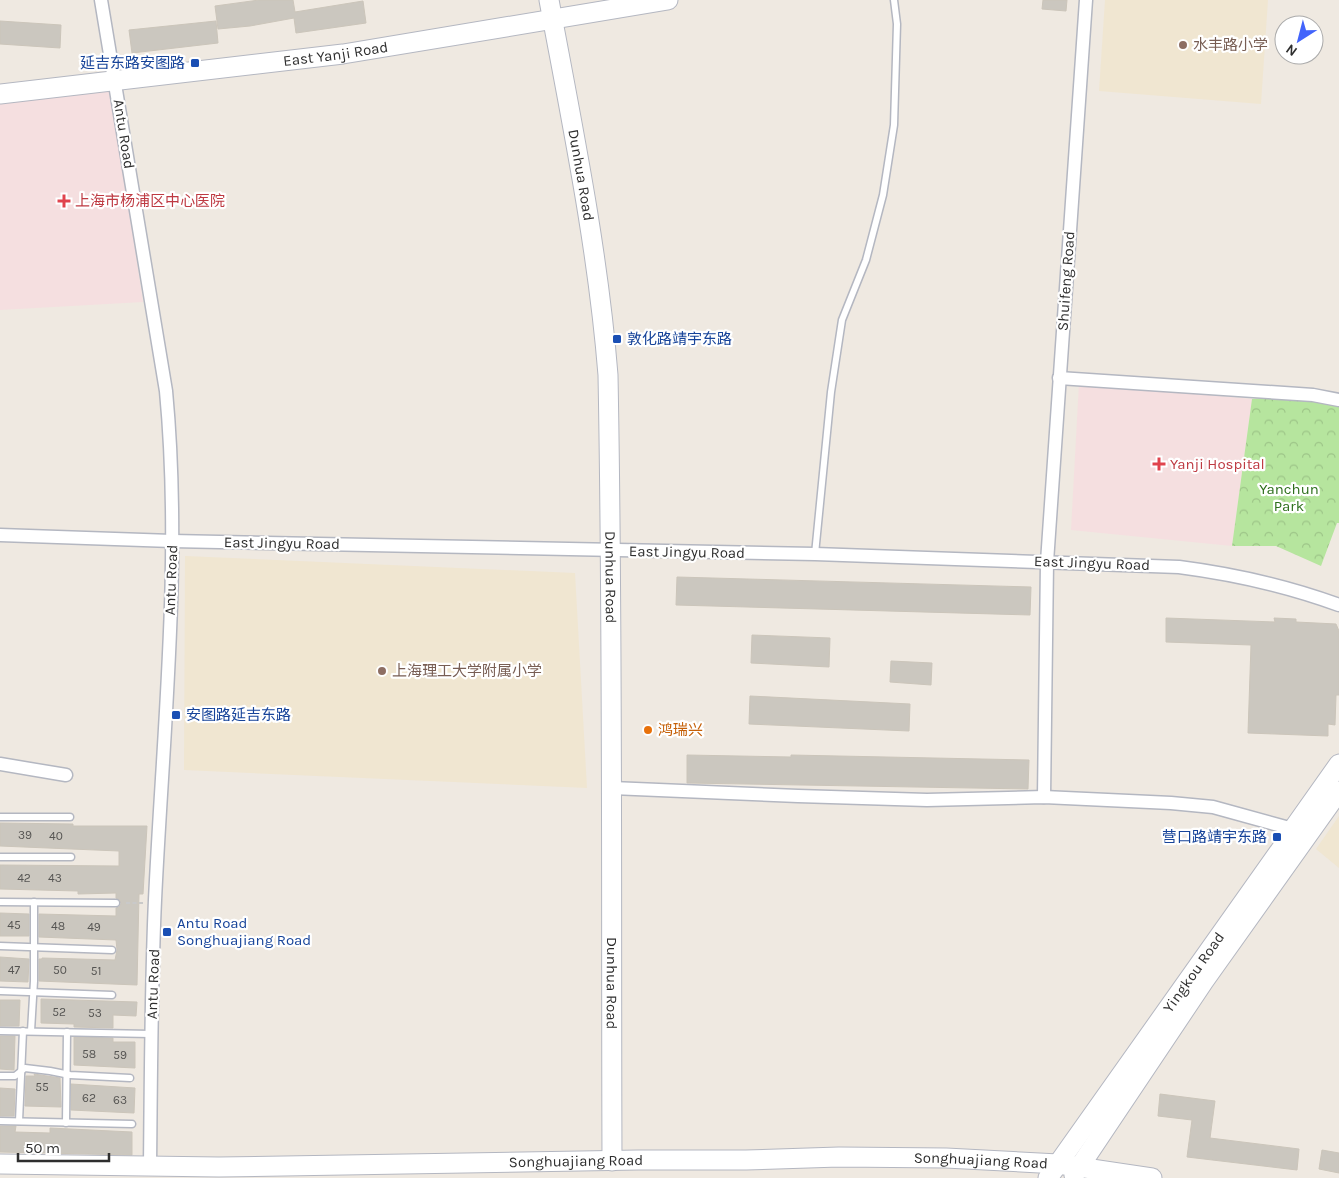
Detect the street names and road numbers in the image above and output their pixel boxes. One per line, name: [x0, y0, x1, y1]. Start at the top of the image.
street label: East Yanji Road: [282, 38, 389, 70]
street label: Antu Road: [110, 98, 138, 170]
street label: Dunhua Road: [564, 128, 598, 222]
street label: Shuifeng Road: [1054, 230, 1078, 332]
street label: Dunhua Road: [601, 531, 620, 624]
street label: East Jingyu Road: [224, 533, 340, 553]
street label: East Jingyu Road: [629, 542, 745, 562]
street label: Antu Road: [161, 544, 181, 616]
street label: East Jingyu Road: [1034, 552, 1150, 574]
street label: Yingkou Road: [1159, 929, 1228, 1016]
street label: Dunhua Road: [603, 937, 621, 1029]
street label: Antu Road: [143, 948, 163, 1020]
street label: Songhuajiang Road: [914, 1149, 1048, 1172]
street label: Songhuajiang Road: [509, 1151, 643, 1171]

